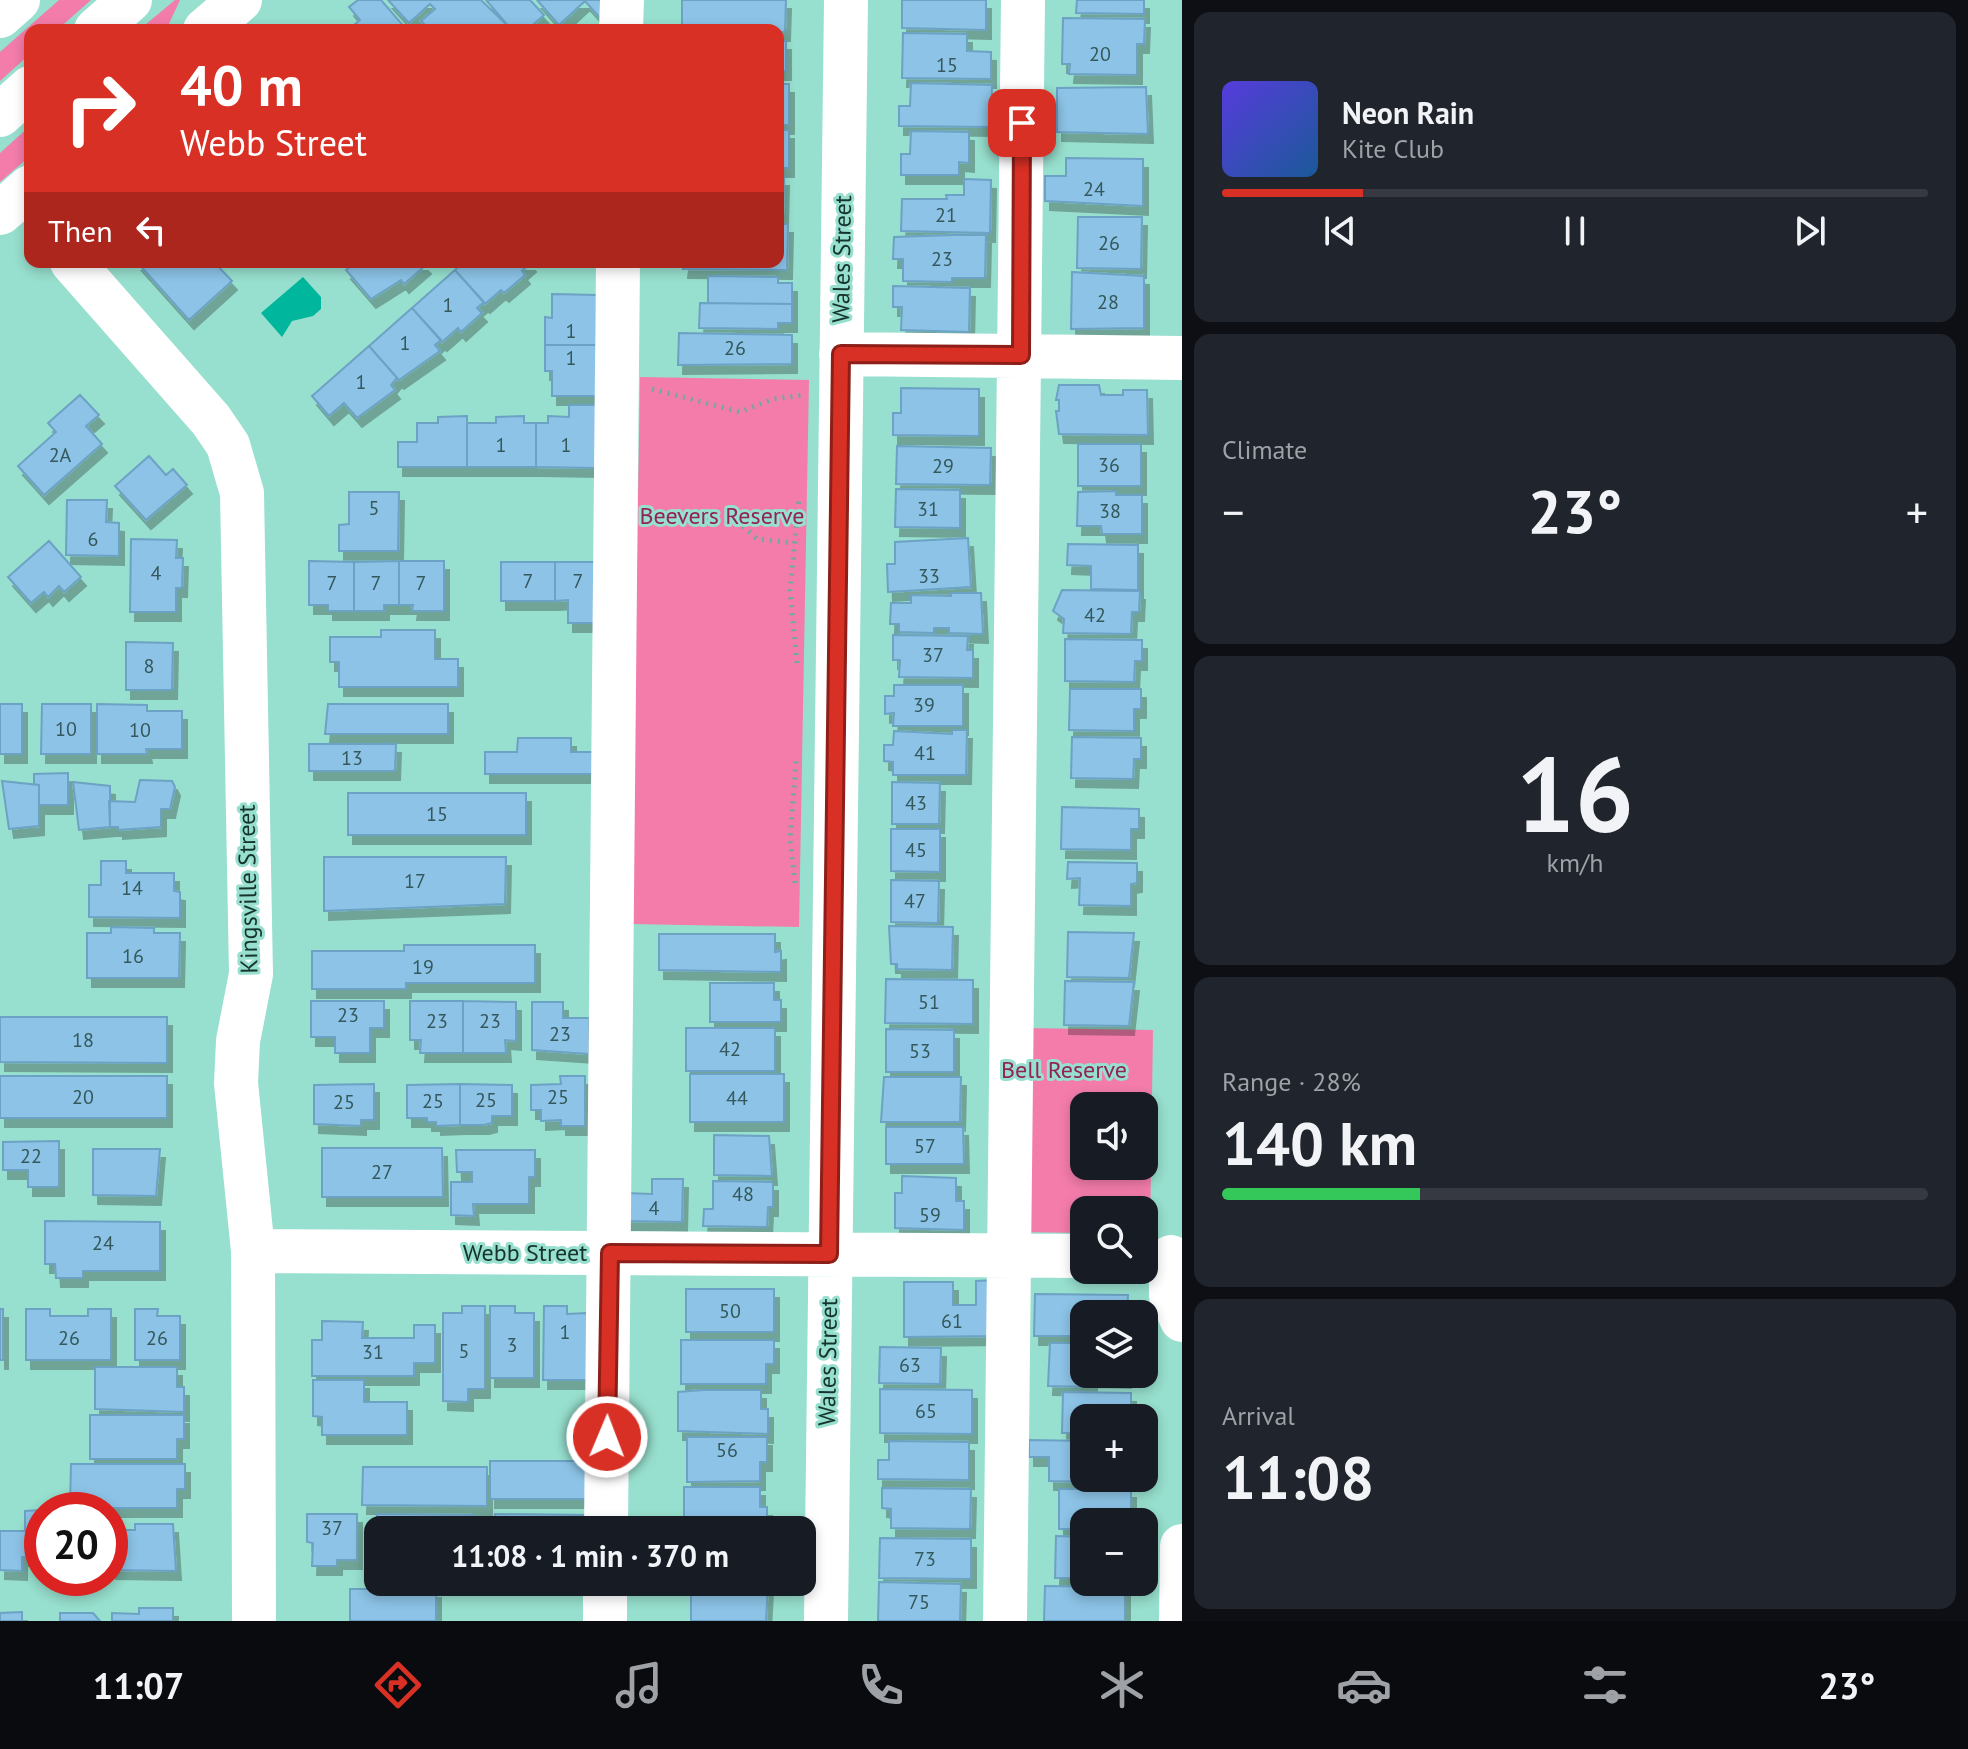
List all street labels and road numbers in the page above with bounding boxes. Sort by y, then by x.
street label: Wales Street [825,195,858,323]
street label: Kingsville Street [231,804,264,974]
street label: Webb Street [463,1237,587,1268]
street label: Wales Street [811,1298,844,1426]

